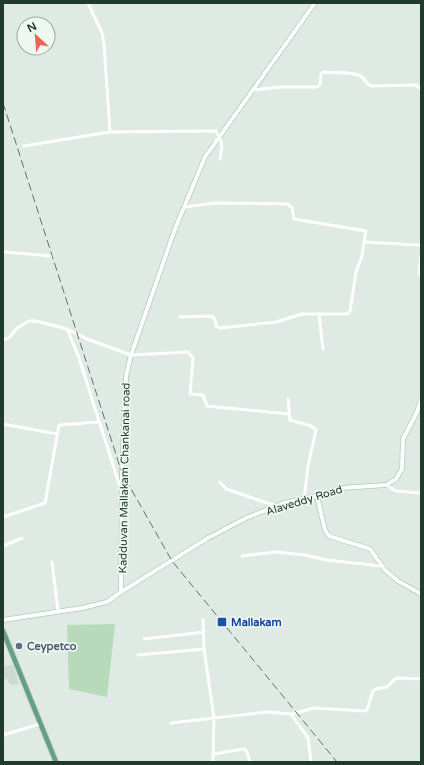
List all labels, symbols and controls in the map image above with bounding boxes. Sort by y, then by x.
north arrow [16,16,56,56]
text: N [25,20,39,35]
street label: Kadduvan Mallakam Chankanai road [116,382,133,573]
street label: Alaveddy Road [264,483,344,518]
marker: Mallakam [216,616,228,628]
place label: Mallakam [231,616,282,629]
place label: Ceypetco [27,640,77,654]
marker: Ceypetco [14,641,24,651]

